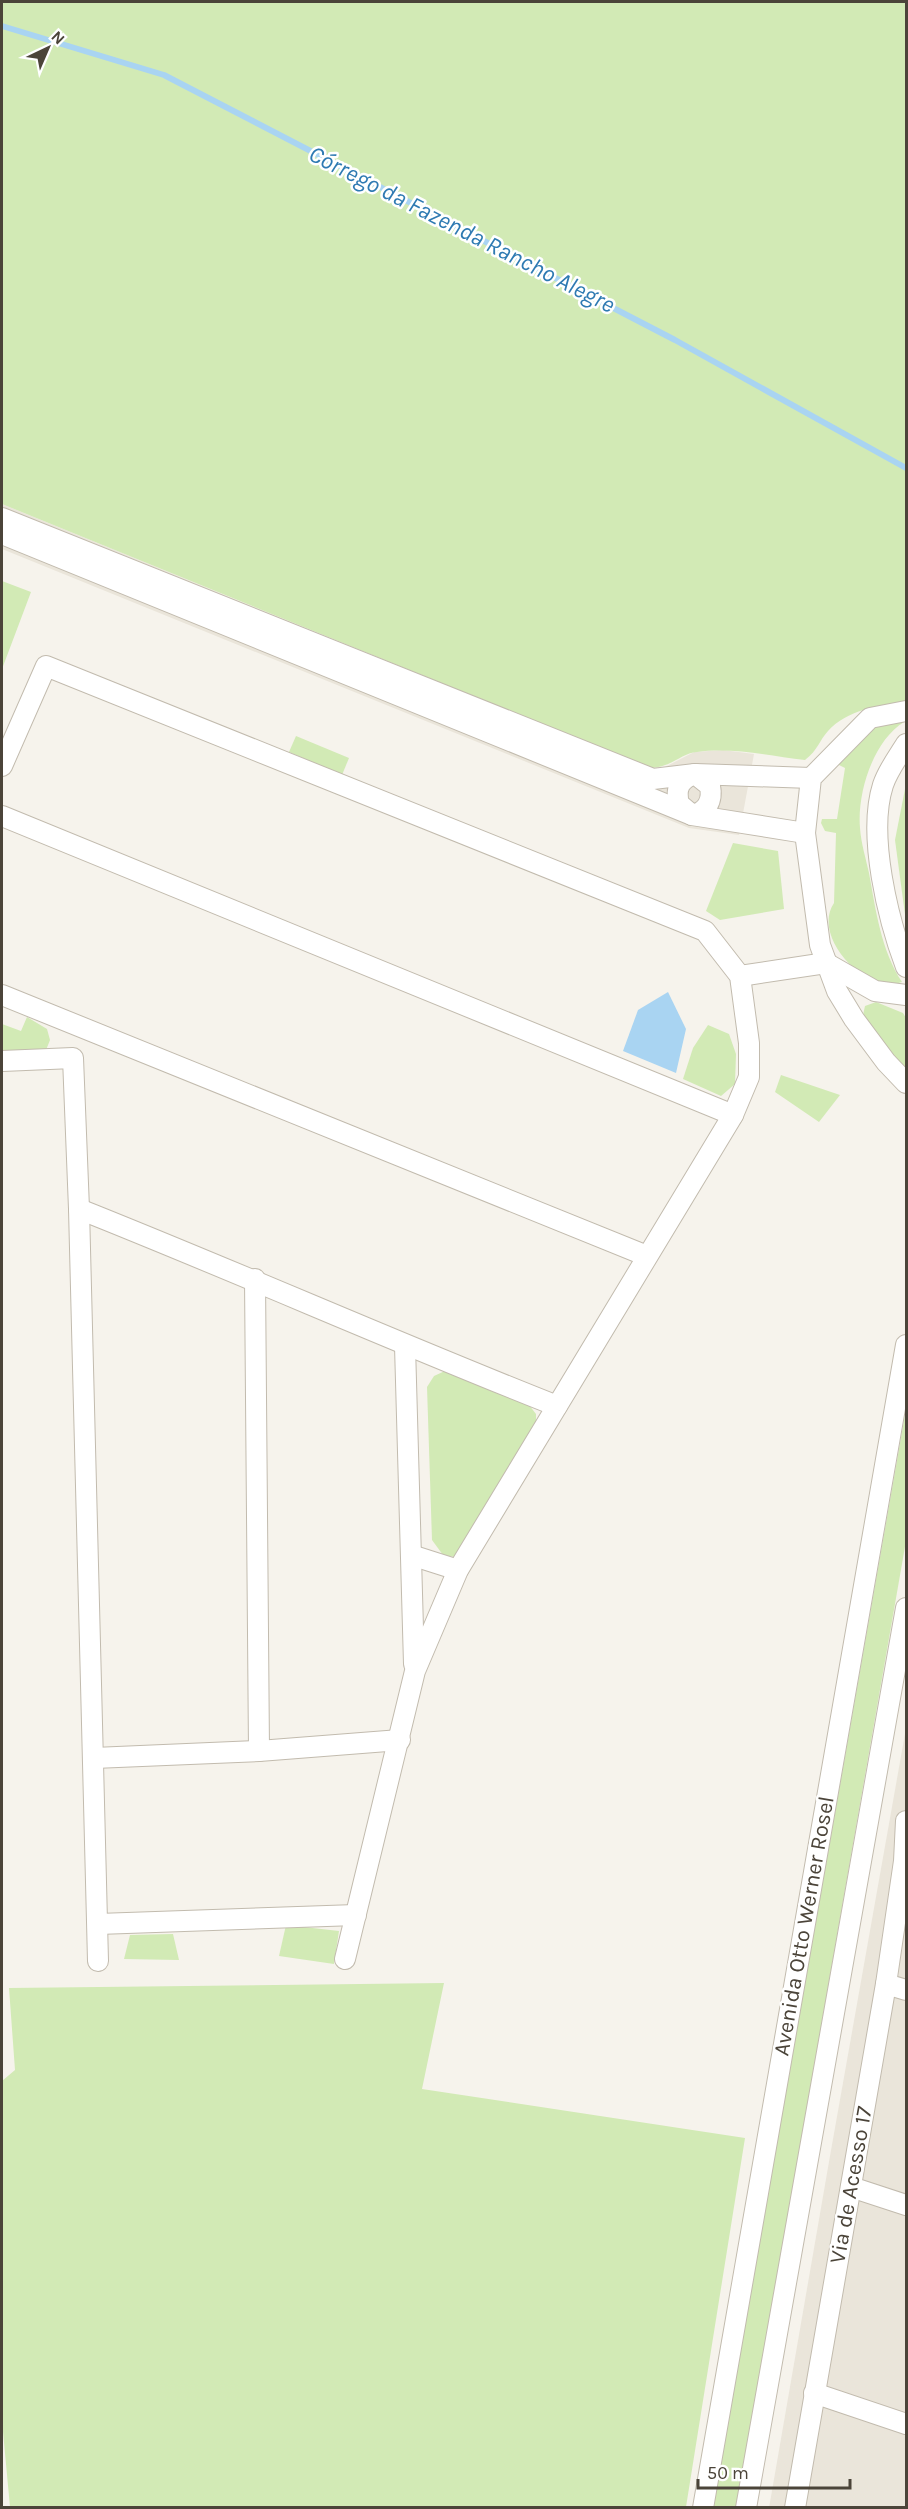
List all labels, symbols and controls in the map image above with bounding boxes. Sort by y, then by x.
north arrow [18,18,78,78]
text: N [47,27,69,48]
water label: Córrego da Fazenda Rancho Alegre [304,139,620,319]
street label: Avenida Otto Werner Rosel [768,1794,840,2058]
street label: Via de Acesso 17 [824,2104,878,2266]
scale bar [698,2452,850,2490]
text: 50 m [707,2462,749,2484]

